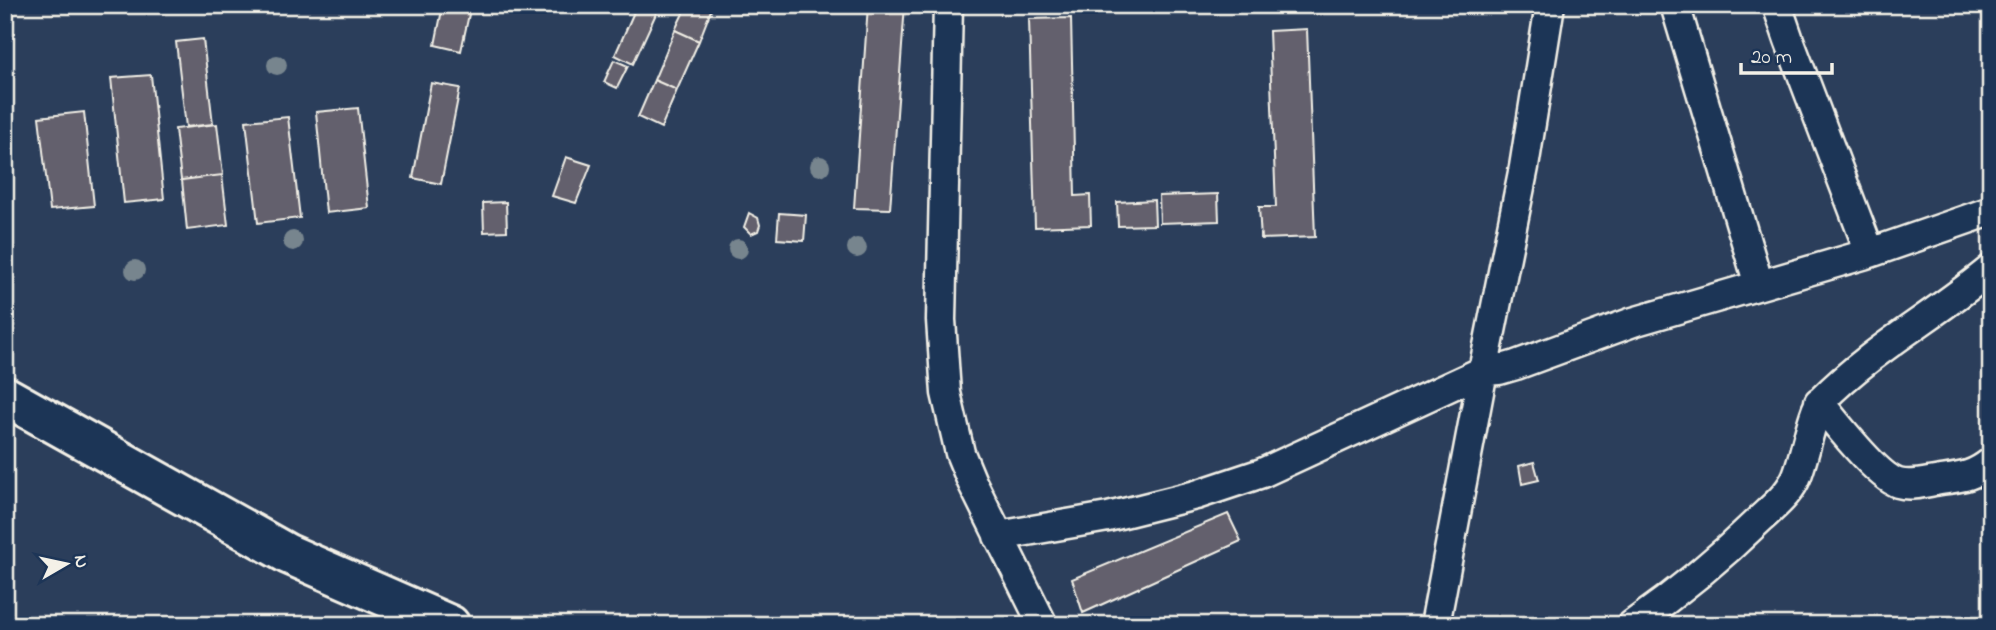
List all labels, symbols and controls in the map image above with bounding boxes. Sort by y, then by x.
scale bar [1741,32,1832,76]
text: 20 m [1751,43,1792,73]
north arrow [32,528,102,598]
text: N [66,553,95,570]

